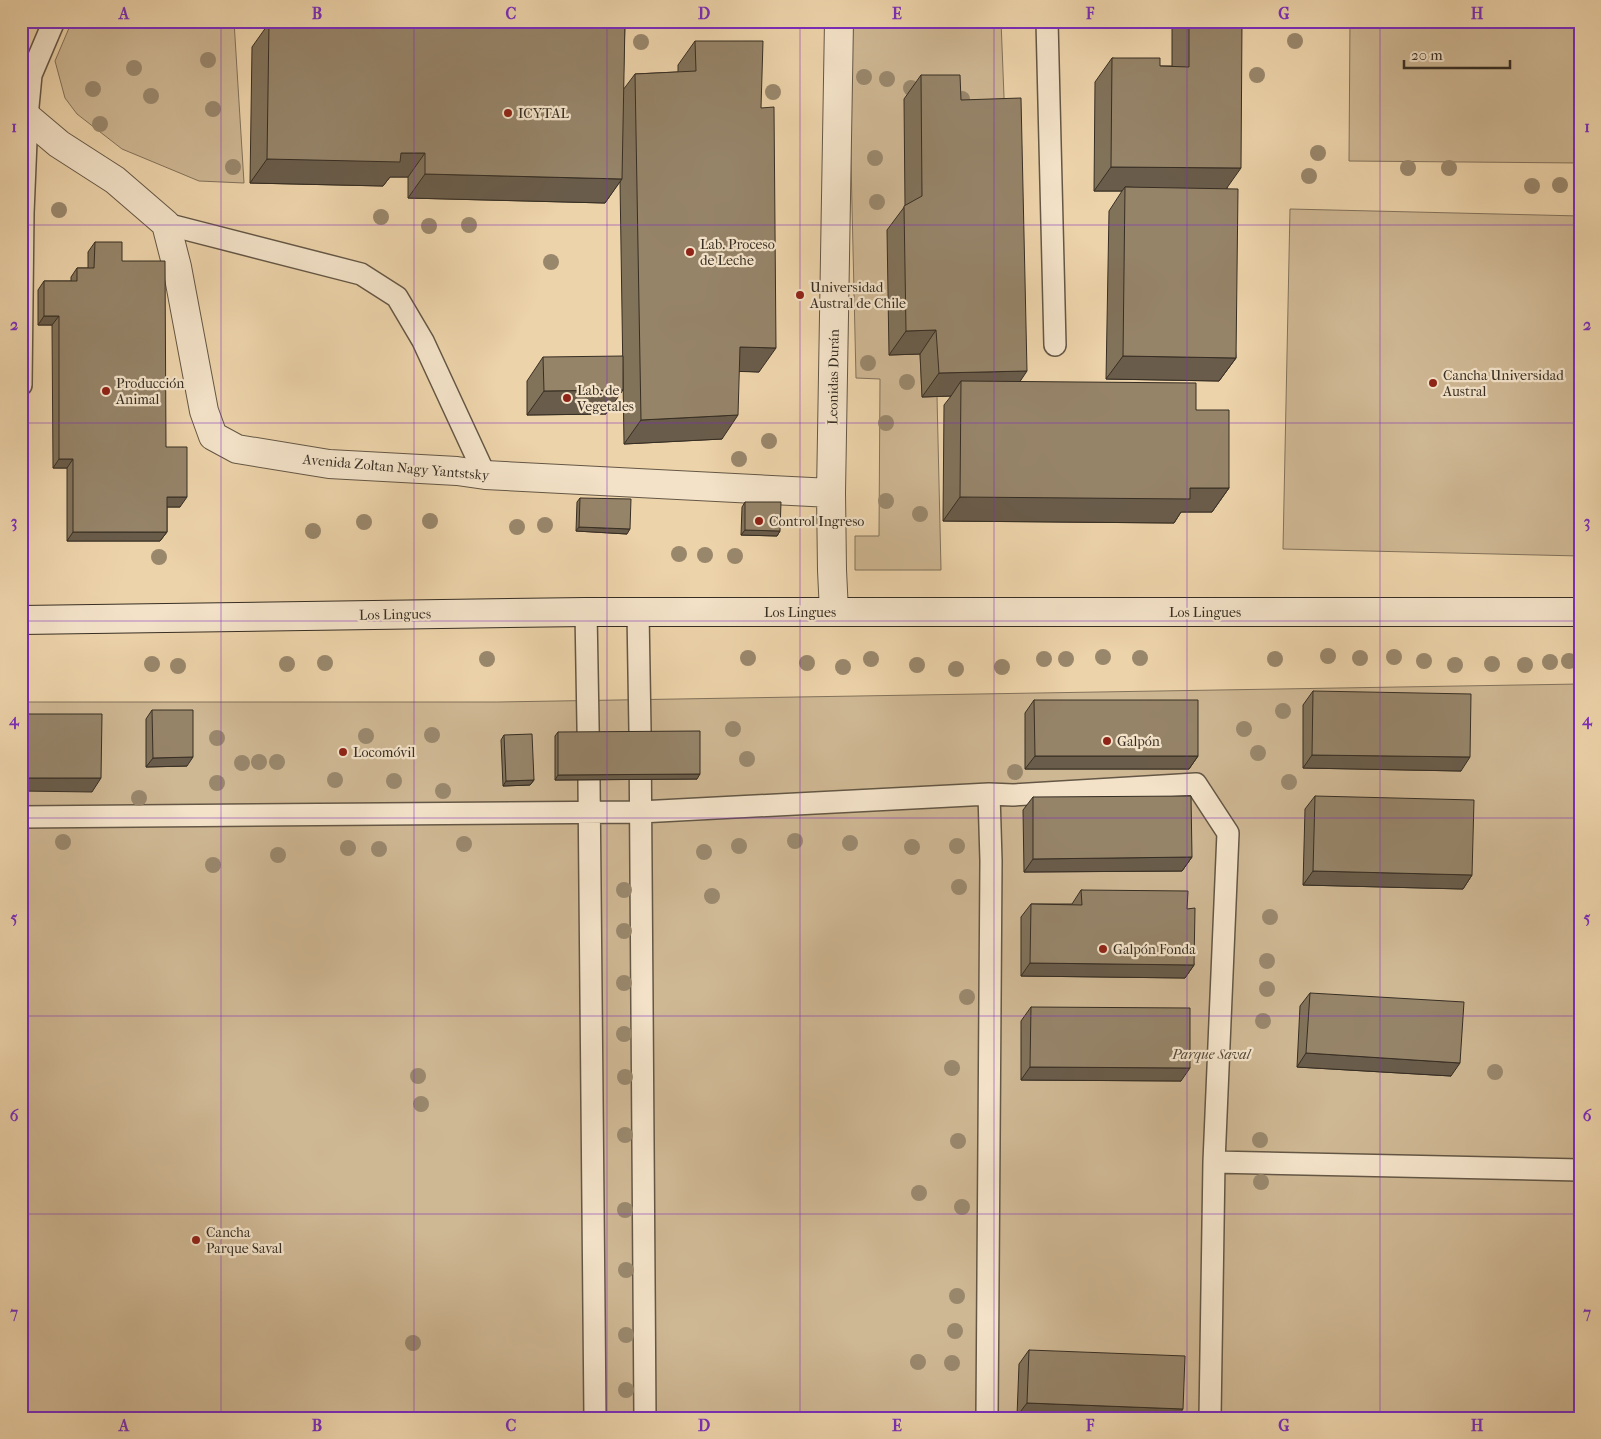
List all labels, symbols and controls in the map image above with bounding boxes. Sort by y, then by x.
text: A [118,4,130,23]
text: B [312,4,322,23]
text: C [506,4,517,23]
text: D [698,4,710,23]
text: E [892,4,902,23]
text: F [1085,4,1095,23]
text: G [1278,4,1290,23]
text: H [1471,4,1484,23]
scale bar [1404,38,1510,70]
text: 20 m [1411,46,1443,64]
place label: ICYTAL [518,105,570,122]
marker: ICYTAL [502,107,514,119]
text: 1 [11,117,17,136]
text: 1 [1584,117,1590,136]
place label: Lab. Proceso de Leche [700,236,775,269]
marker: Lab. Proceso de Leche [684,246,696,258]
place label: Universidad Austral de Chile [809,279,906,312]
marker: Universidad Austral de Chile [794,289,806,301]
text: 2 [10,315,18,334]
text: 2 [1583,315,1591,334]
street label: Leonidas Durán [824,329,843,425]
place label: Cancha Universidad Austral [1442,367,1564,400]
place label: Producción Animal [115,375,184,408]
marker: Cancha Universidad Austral [1427,377,1439,389]
place label: Lab. de Vegetales [576,382,634,415]
marker: Producción Animal [100,385,112,397]
marker: Lab. de Vegetales [561,392,573,404]
street label: Avenida Zoltan Nagy Yantstsky [301,451,491,484]
text: 3 [11,512,17,532]
text: 3 [1584,512,1590,532]
place label: Control Ingreso [769,513,864,530]
marker: Control Ingreso [753,515,765,527]
street label: Los Lingues [764,604,836,621]
street label: Los Lingues [1169,604,1241,621]
street label: Los Lingues [359,605,431,624]
text: 4 [8,710,20,730]
text: 4 [1581,710,1593,730]
place label: Galpón [1117,733,1160,750]
marker: Galpón [1101,735,1113,747]
place label: Locomóvil [353,744,415,761]
marker: Locomóvil [337,746,349,758]
text: 5 [11,908,18,927]
text: 5 [1584,908,1591,927]
place label: Galpón Fonda [1113,941,1196,958]
marker: Galpón Fonda [1097,943,1109,955]
park label: Parque Saval [1171,1046,1252,1063]
text: 6 [10,1106,19,1125]
text: 6 [1583,1106,1592,1125]
place label: Cancha Parque Saval [206,1224,283,1257]
marker: Cancha Parque Saval [190,1234,202,1246]
text: 7 [9,1303,18,1322]
text: 7 [1582,1303,1591,1322]
text: A [118,1416,130,1435]
text: B [312,1416,322,1435]
text: C [506,1416,517,1435]
text: D [698,1416,710,1435]
text: E [892,1416,902,1435]
text: F [1085,1416,1095,1435]
text: G [1278,1416,1290,1435]
text: H [1471,1416,1484,1435]

